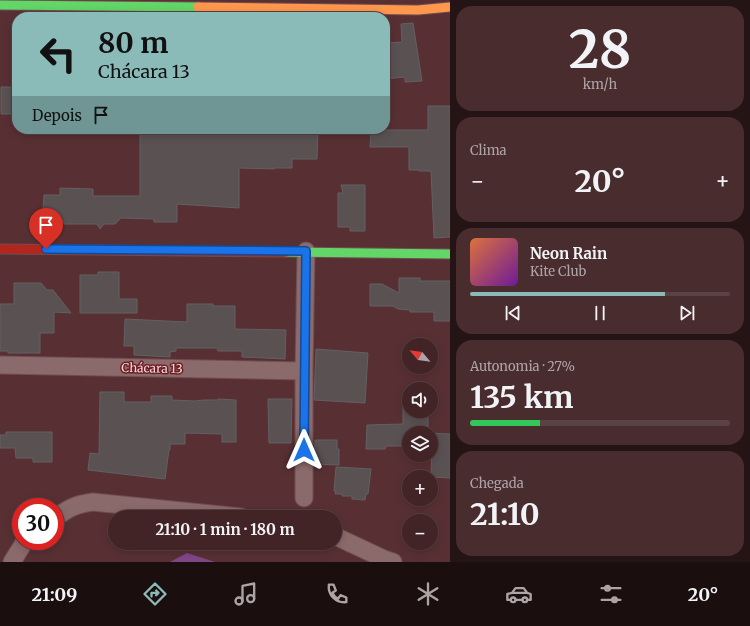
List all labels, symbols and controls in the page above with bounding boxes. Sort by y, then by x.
text: 28 [569,17,631,82]
text: 80 m [98,25,169,61]
icon: left [32,28,84,80]
text: Chácara 13 [98,60,190,83]
text: km/h [583,76,617,93]
icon: arrive [90,104,112,126]
text: Depois [32,106,82,125]
text: Clima [470,142,507,159]
text: 20° [575,162,625,200]
text: − [470,167,485,195]
text: + [715,167,730,195]
pin [29,208,63,249]
icon: arrive [35,214,57,236]
text: Neon Rain [530,244,607,263]
text: Kite Club [530,263,586,280]
icon: previous [502,302,524,324]
icon: pause [589,302,611,324]
icon: next [676,302,698,324]
north arrow [402,338,438,374]
map controls [402,338,438,550]
text: Autonomia · 27% [470,358,575,375]
street label: Chácara 13 [121,360,183,376]
text: 135 km [470,378,573,416]
button: sound [402,382,438,418]
button: layers [402,426,438,462]
position arrow [283,429,325,471]
button: + [402,470,438,506]
text: Chegada [470,475,524,492]
text: 21:10 [470,495,540,533]
speed limit sign: 30 [12,498,64,550]
button: − [402,514,438,550]
text: 21:10 · 1 min · 180 m [155,520,295,539]
icon: directions [141,580,169,608]
icon: music [232,580,260,608]
icon: phone [323,580,351,608]
icon: climate [414,580,442,608]
icon: car [505,580,533,608]
icon: filters [597,580,625,608]
text: 21:09 [32,583,77,606]
text: 20° [688,583,718,606]

